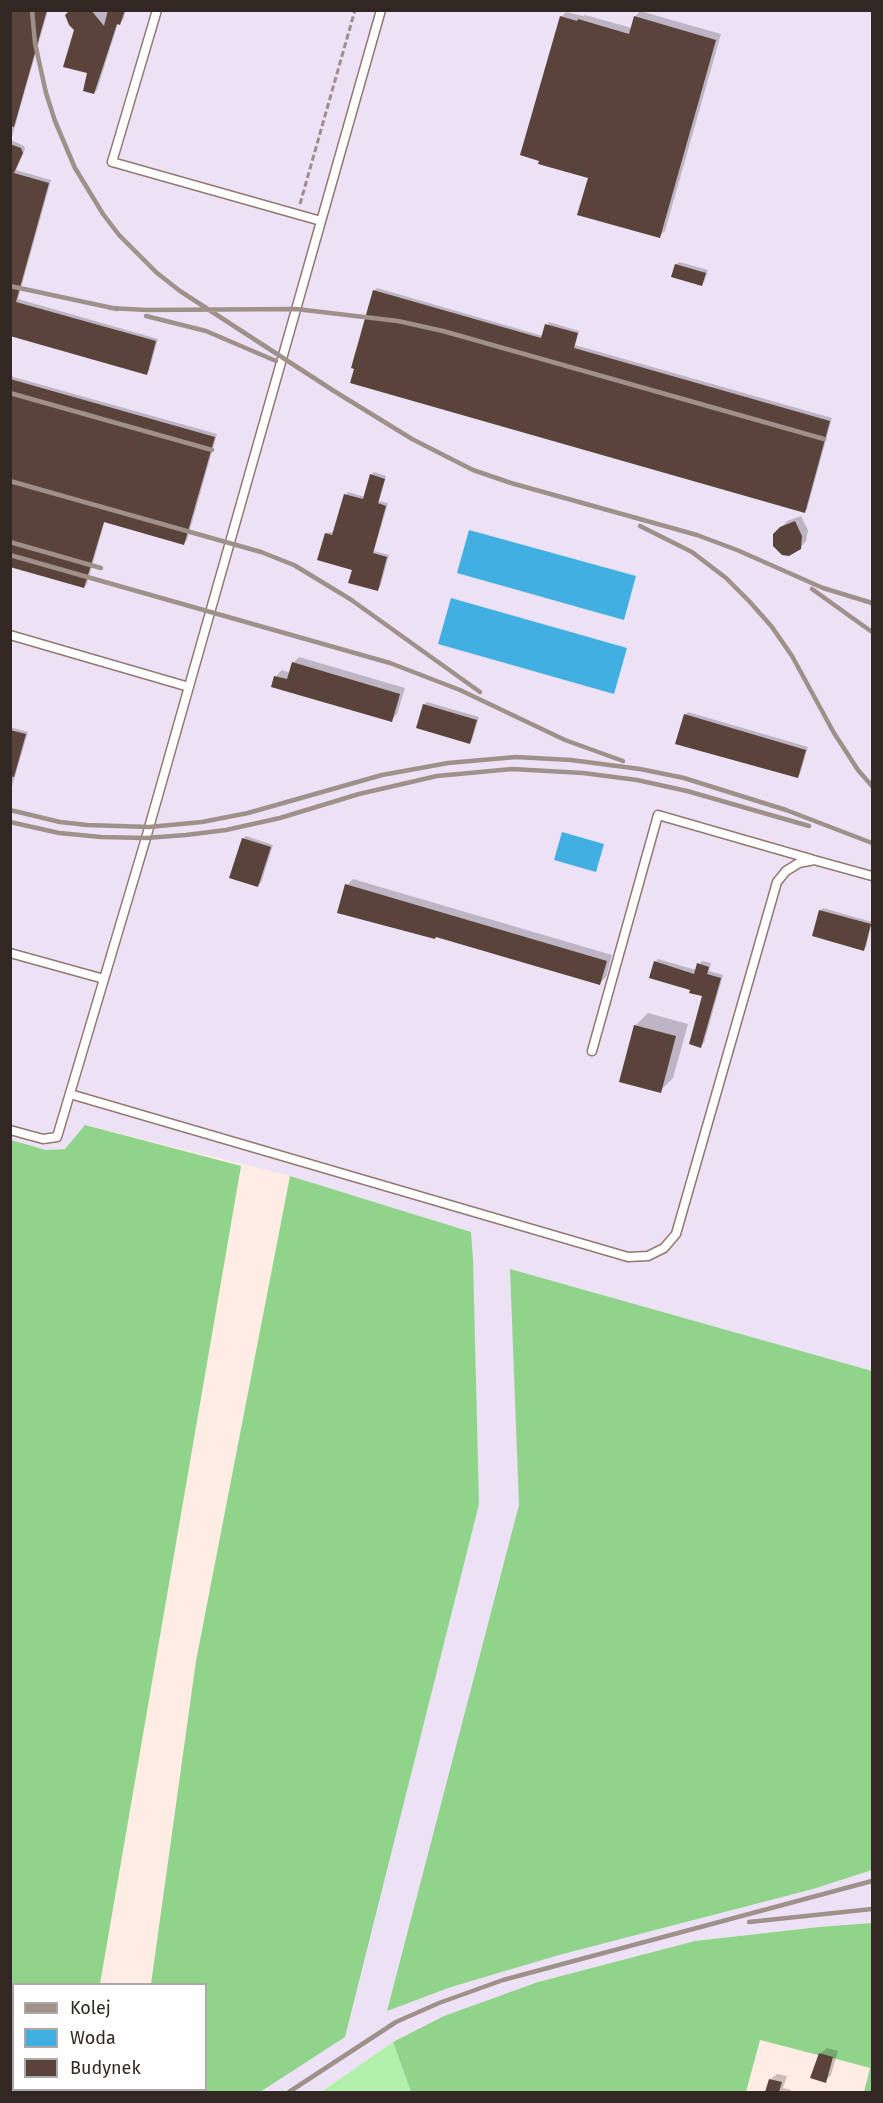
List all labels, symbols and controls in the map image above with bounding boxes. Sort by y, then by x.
legend [12,1983,207,2091]
text: Kolej [70,1997,111,2019]
text: Woda [70,2027,116,2049]
text: Budynek [70,2057,141,2079]

